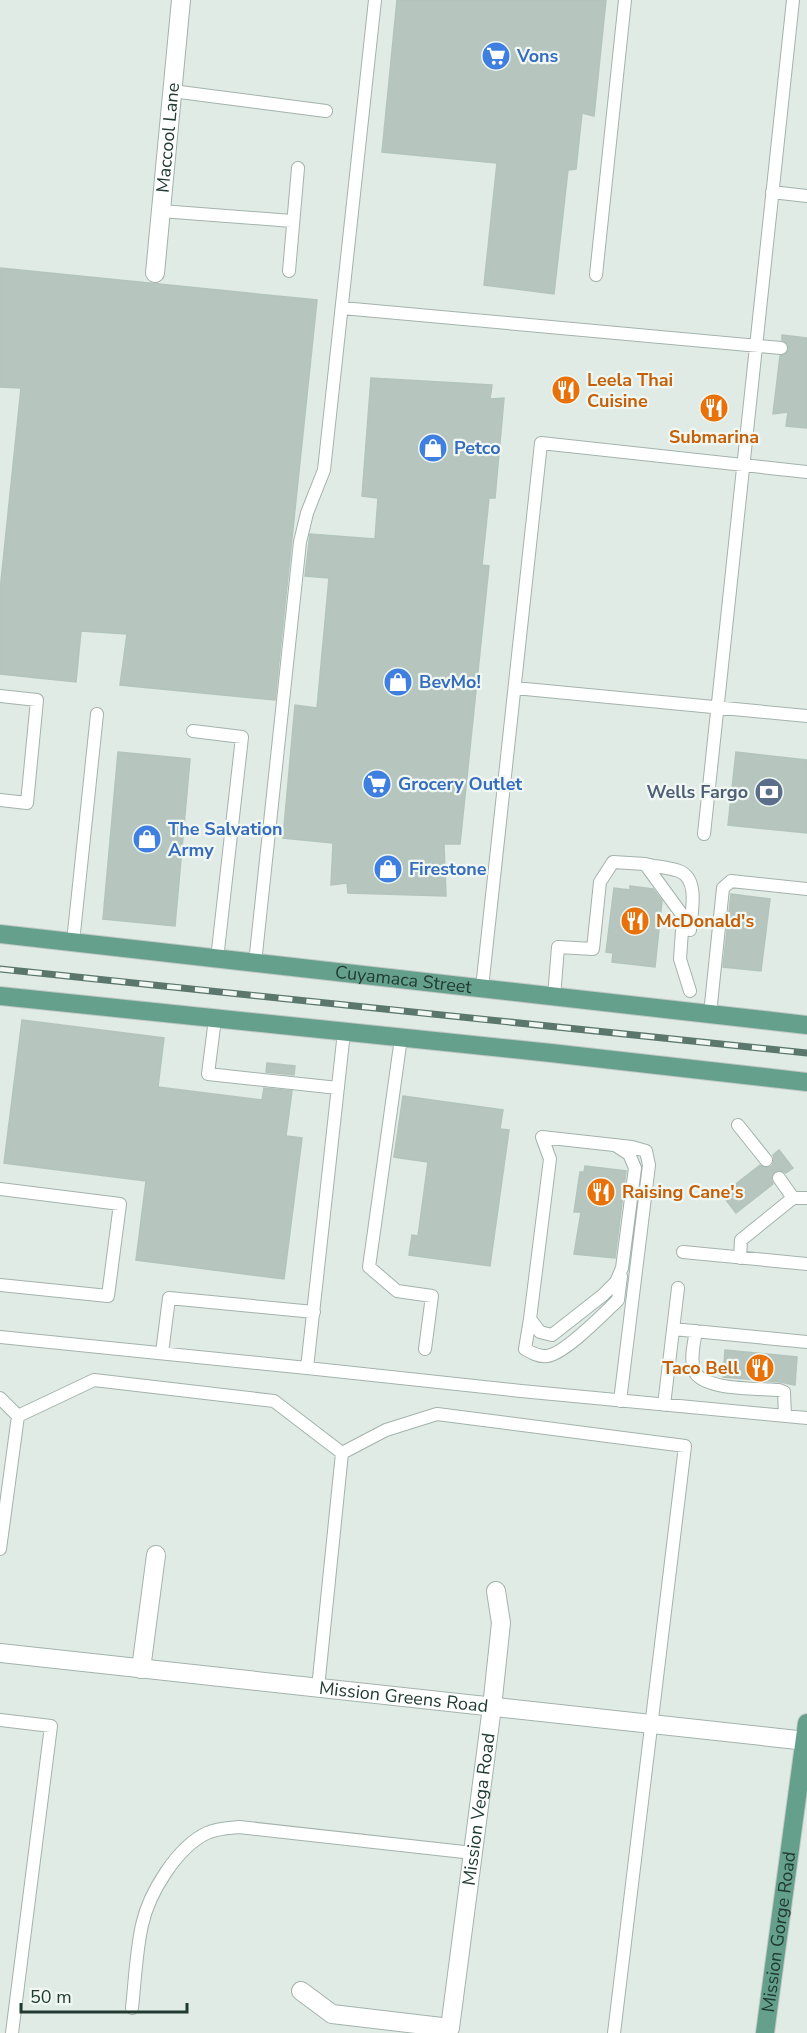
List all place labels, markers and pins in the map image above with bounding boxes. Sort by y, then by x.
supermarket icon: Vons [480,40,512,72]
place label: Vons [516,44,559,68]
place label: Leela Thai Cuisine [587,368,673,413]
restaurant icon: Leela Thai Cuisine [550,374,582,406]
restaurant icon: Submarina [698,392,730,424]
place label: Submarina [669,425,759,449]
shop icon: Petco [417,432,449,464]
place label: Petco [454,436,501,460]
shop icon: BevMo! [382,666,414,698]
place label: BevMo! [419,670,481,694]
supermarket icon: Grocery Outlet [361,768,393,800]
place label: Grocery Outlet [398,772,522,796]
bank icon: Wells Fargo [753,776,785,808]
place label: Wells Fargo [647,780,748,804]
place label: The Salvation Army [168,817,283,862]
shop icon: The Salvation Army [131,823,163,855]
shop icon: Firestone [372,853,404,885]
place label: Firestone [409,857,487,881]
restaurant icon: McDonald's [619,905,651,937]
place label: McDonald's [656,909,754,933]
restaurant icon: Raising Cane's [585,1176,617,1208]
place label: Raising Cane's [622,1180,744,1204]
restaurant icon: Taco Bell [744,1352,776,1384]
place label: Taco Bell [662,1356,739,1380]

